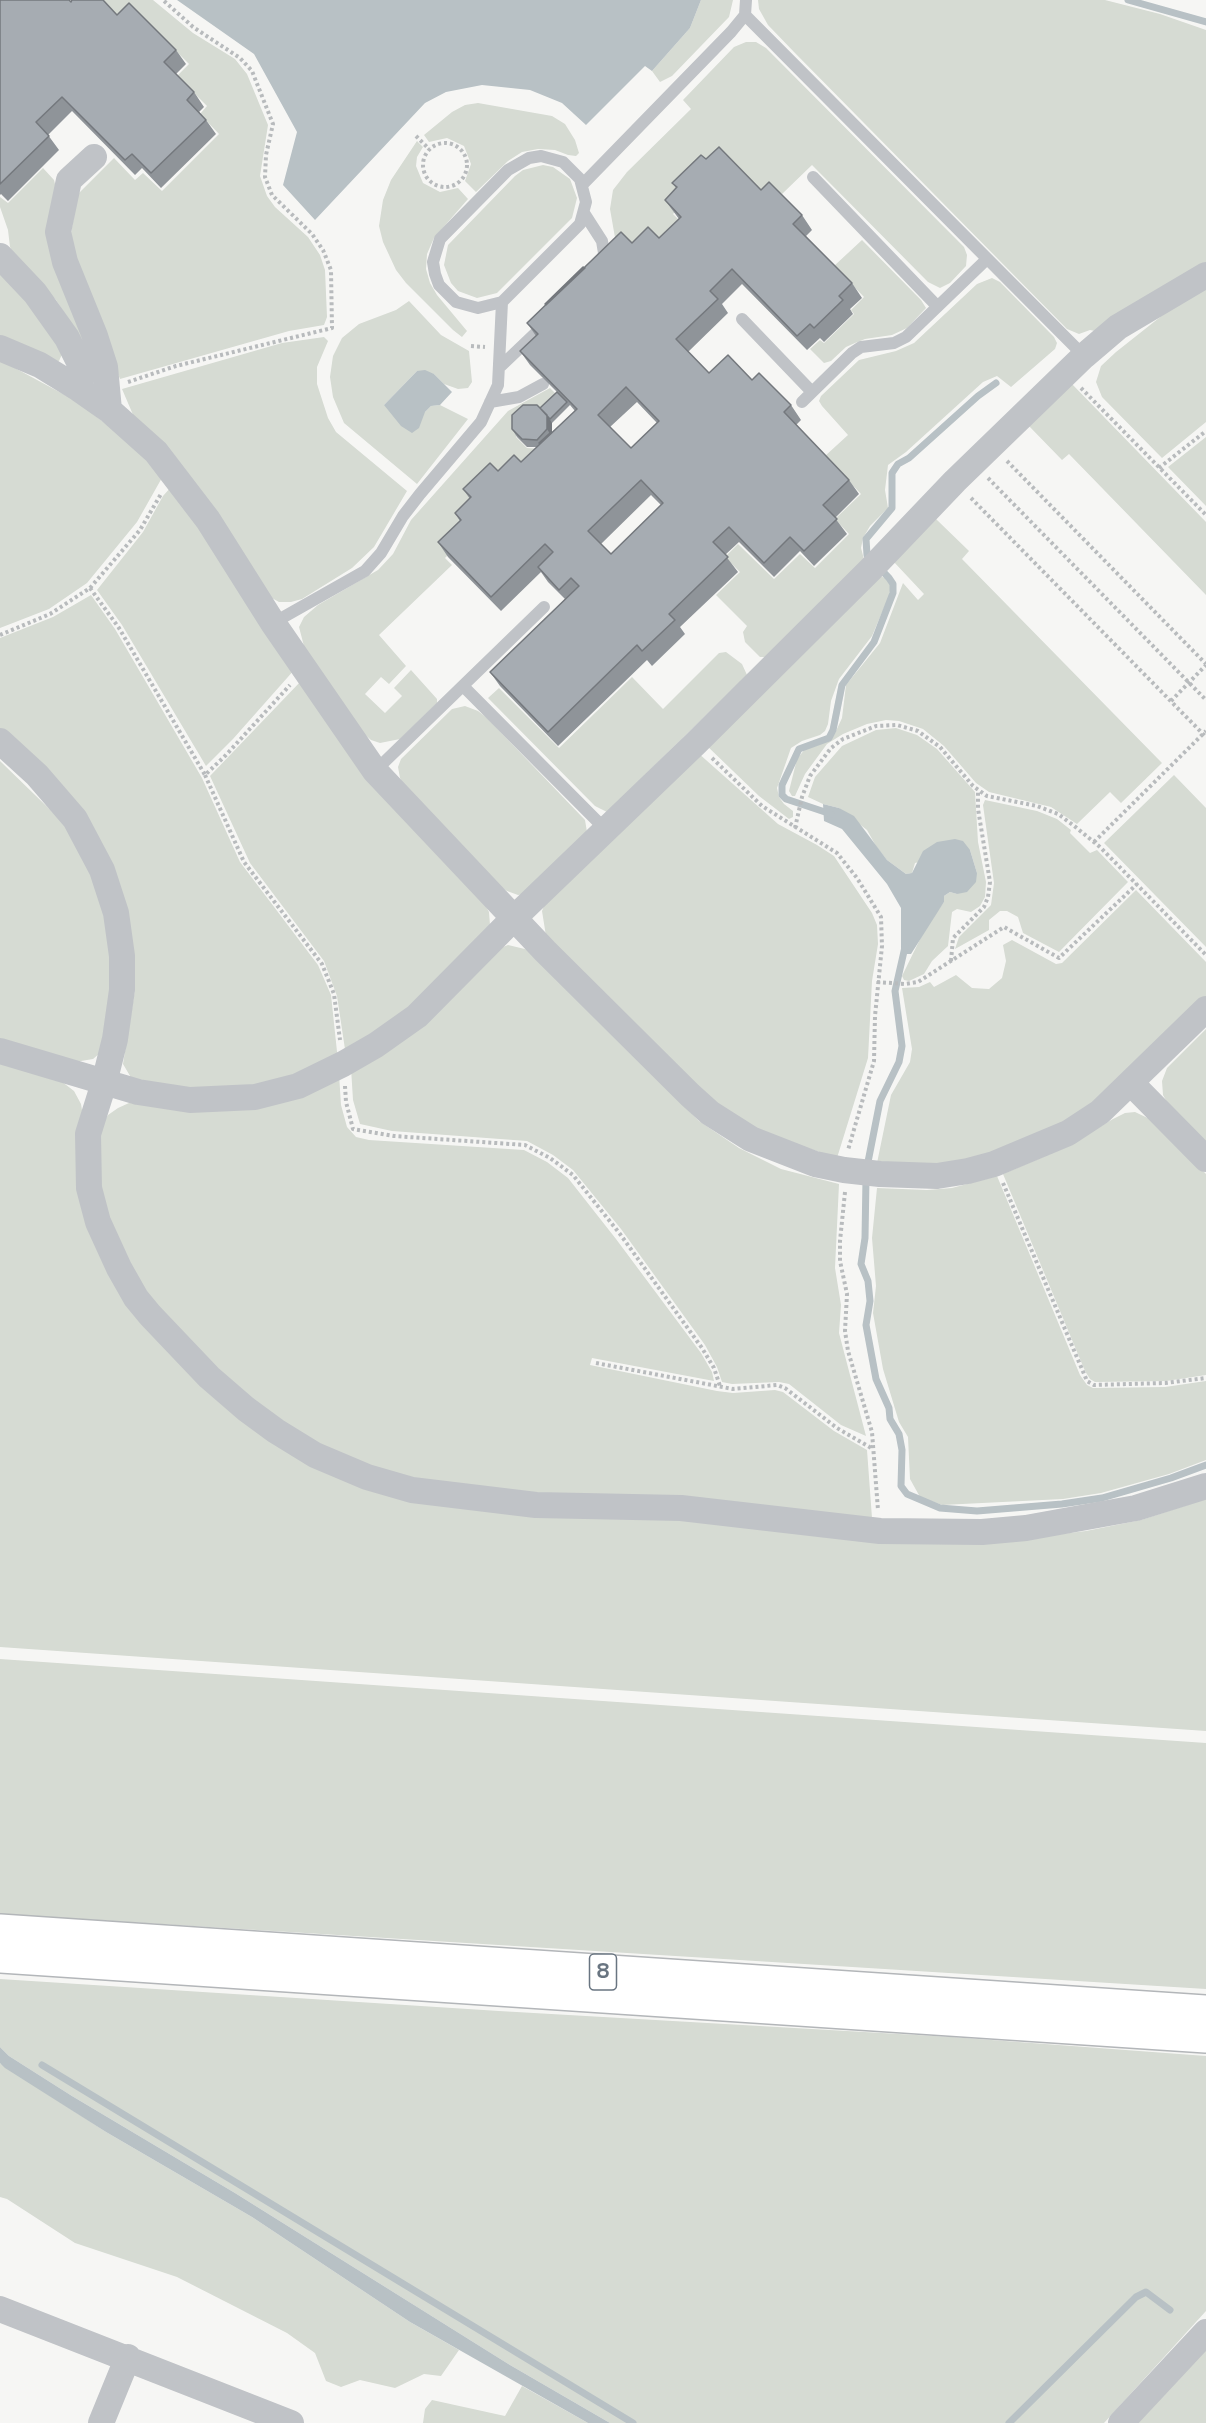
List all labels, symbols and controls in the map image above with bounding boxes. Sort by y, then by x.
road number: 8 [590,1954,616,1990]

